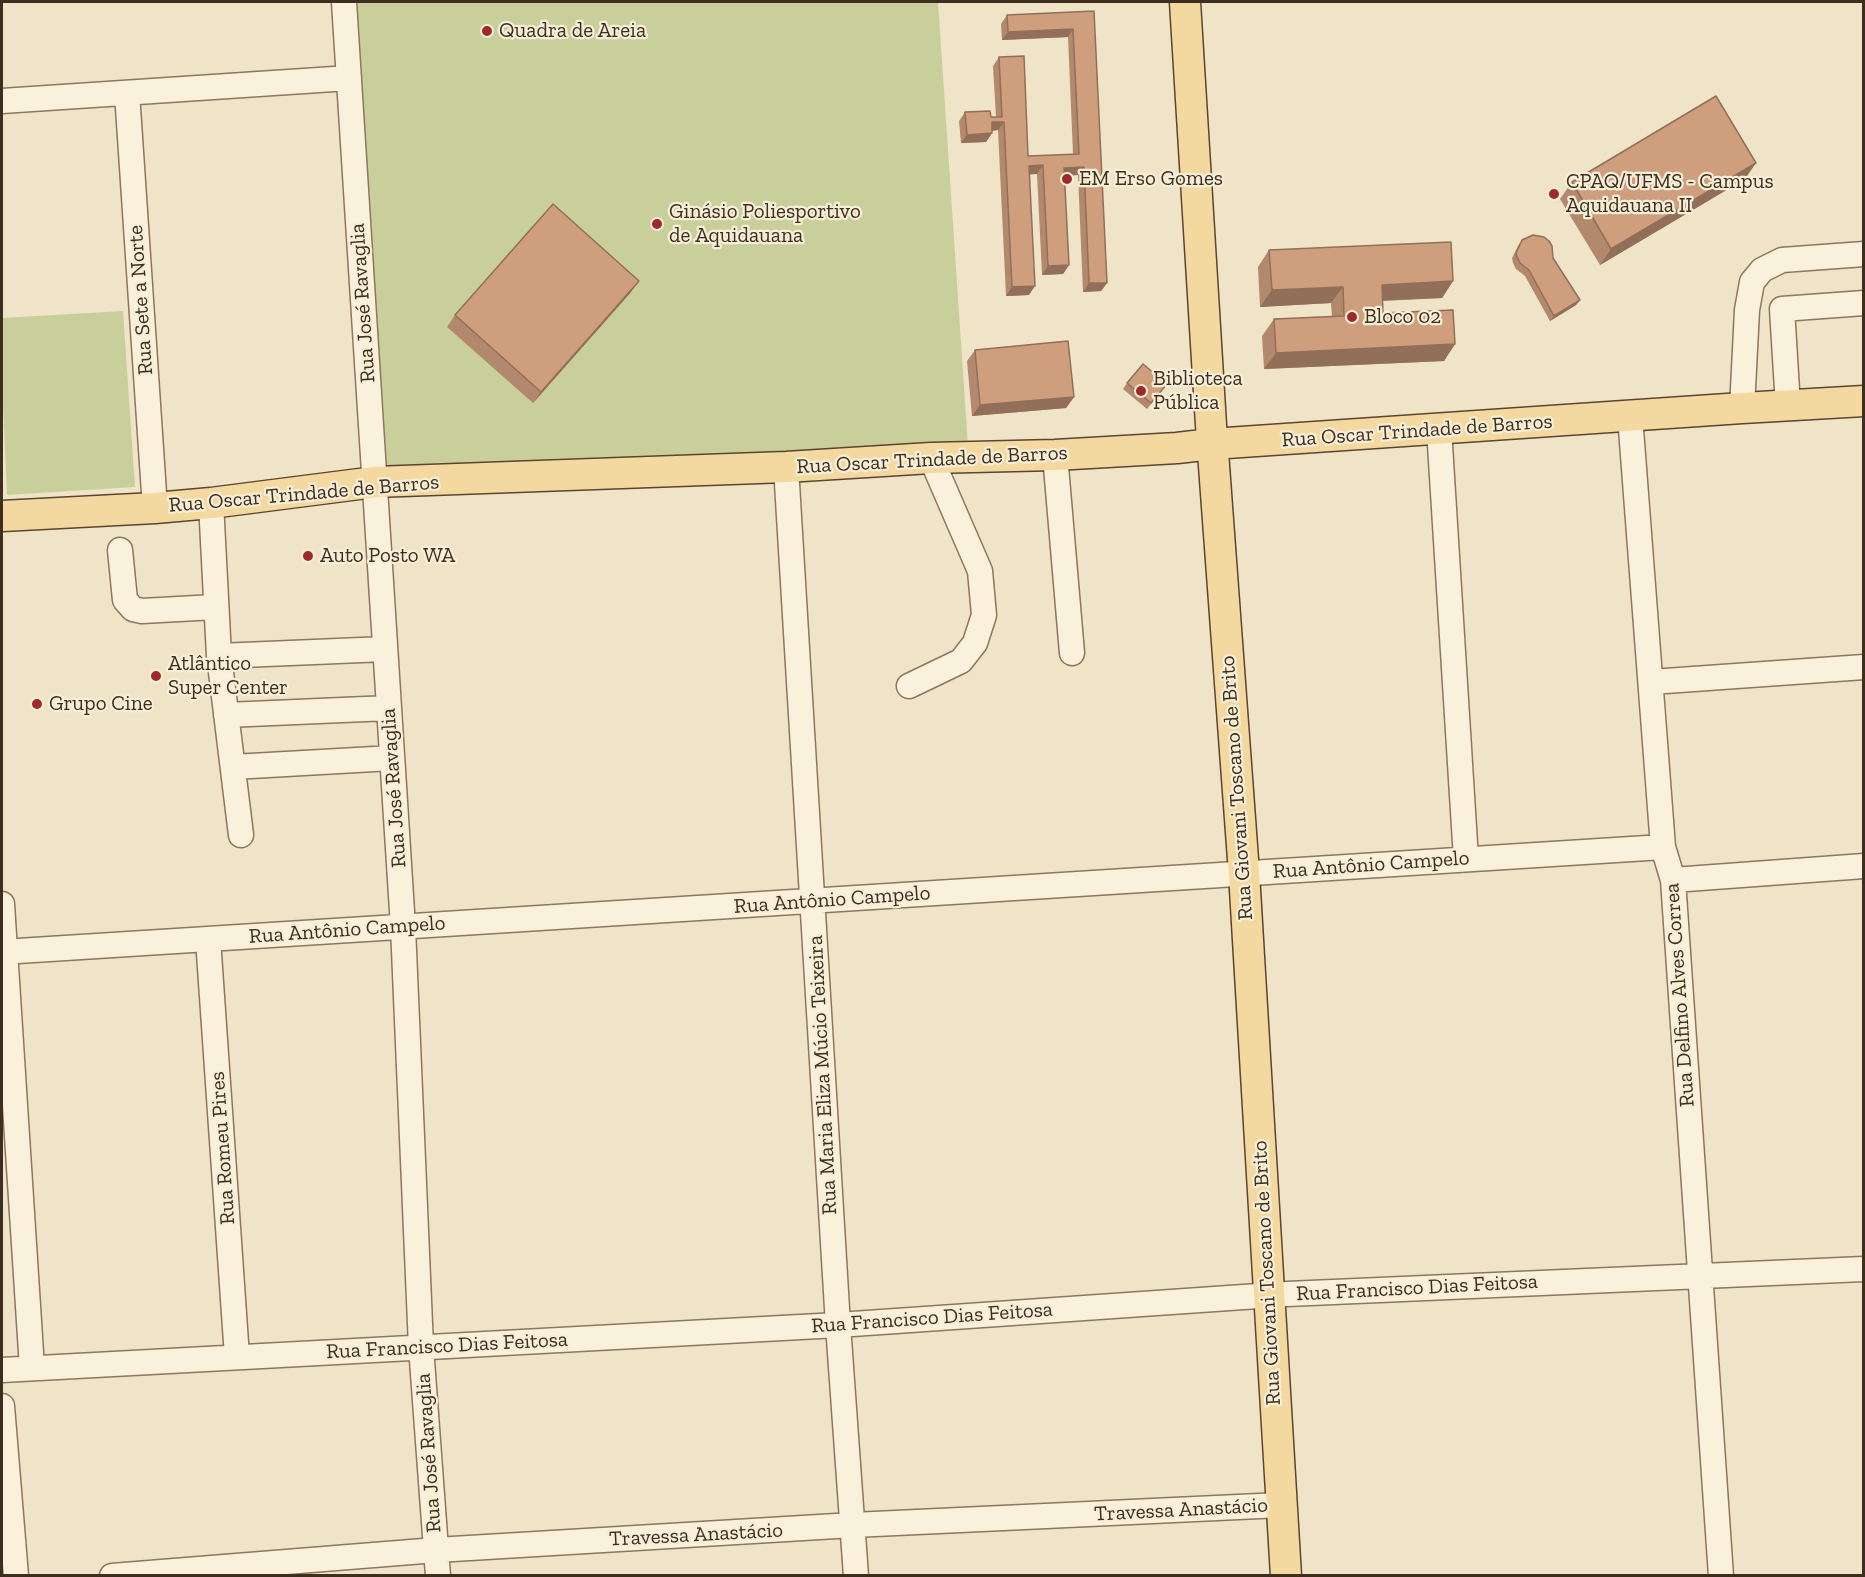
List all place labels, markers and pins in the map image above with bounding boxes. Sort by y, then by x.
place label: Quadra de Areia [499,18,646,44]
marker: Quadra de Areia [480,24,494,38]
place label: EM Erso Gomes [1079,166,1223,192]
place label: CPAQ/UFMS - Campus Aquidauana II [1566,169,1774,219]
marker: EM Erso Gomes [1060,172,1074,186]
marker: CPAQ/UFMS - Campus Aquidauana II [1547,187,1561,201]
place label: Ginásio Poliesportivo de Aquidauana [669,199,861,249]
marker: Ginásio Poliesportivo de Aquidauana [650,217,664,231]
place label: Bloco 02 [1364,304,1441,330]
marker: Bloco 02 [1345,310,1359,324]
place label: Biblioteca Pública [1153,366,1243,416]
marker: Biblioteca Pública [1134,384,1148,398]
place label: Auto Posto WA [320,543,455,569]
marker: Auto Posto WA [301,549,315,563]
place label: Atlântico Super Center [168,651,288,701]
marker: Atlântico Super Center [149,669,163,683]
place label: Grupo Cine [49,691,153,717]
marker: Grupo Cine [30,697,44,711]

